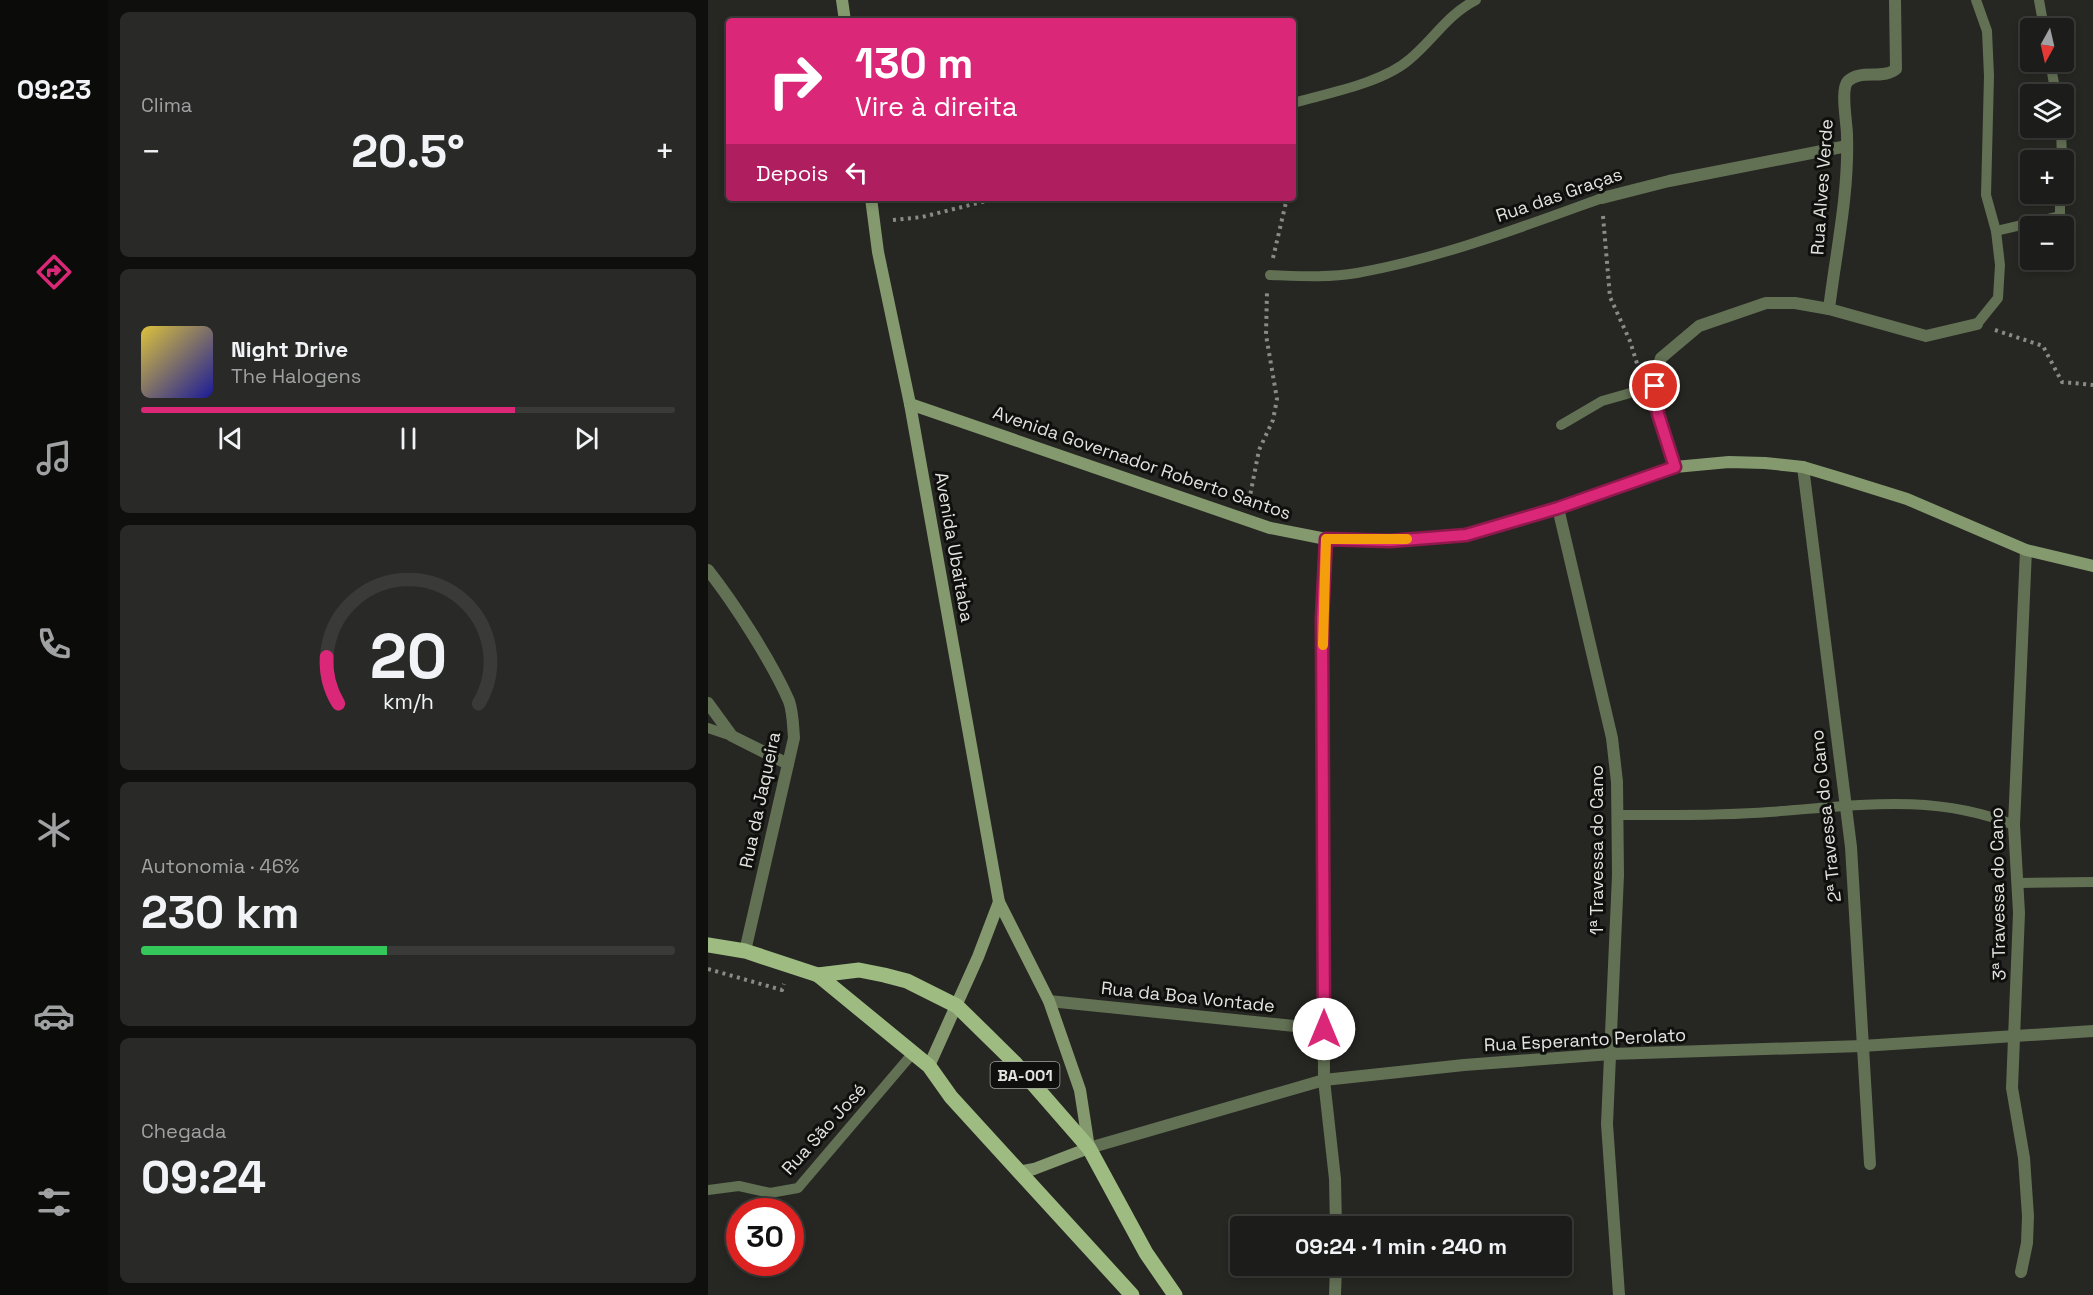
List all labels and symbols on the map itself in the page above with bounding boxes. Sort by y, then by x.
north arrow [2020,18,2074,72]
street label: Rua Alves Verde [1805,118,1838,256]
street label: Rua das Graças [1493,162,1625,227]
pin [1629,360,1680,411]
street label: Avenida Governador Roberto Santos [990,401,1294,524]
street label: Avenida Ubaitaba [930,470,979,624]
street label: 2ª Travessa do Cano [1805,729,1846,903]
street label: Rua da Jaqueira [734,730,785,870]
street label: 1ª Travessa do Cano [1585,765,1608,935]
street label: 3ª Travessa do Cano [1984,807,2011,981]
street label: Rua da Boa Vontade [1100,976,1276,1017]
position arrow [1292,997,1356,1061]
street label: Rua Esperanto Perolato [1483,1023,1687,1056]
road number: BA-001 [990,1062,1060,1088]
street label: Rua São José [776,1078,871,1179]
speed limit sign: 30 [726,1198,804,1276]

